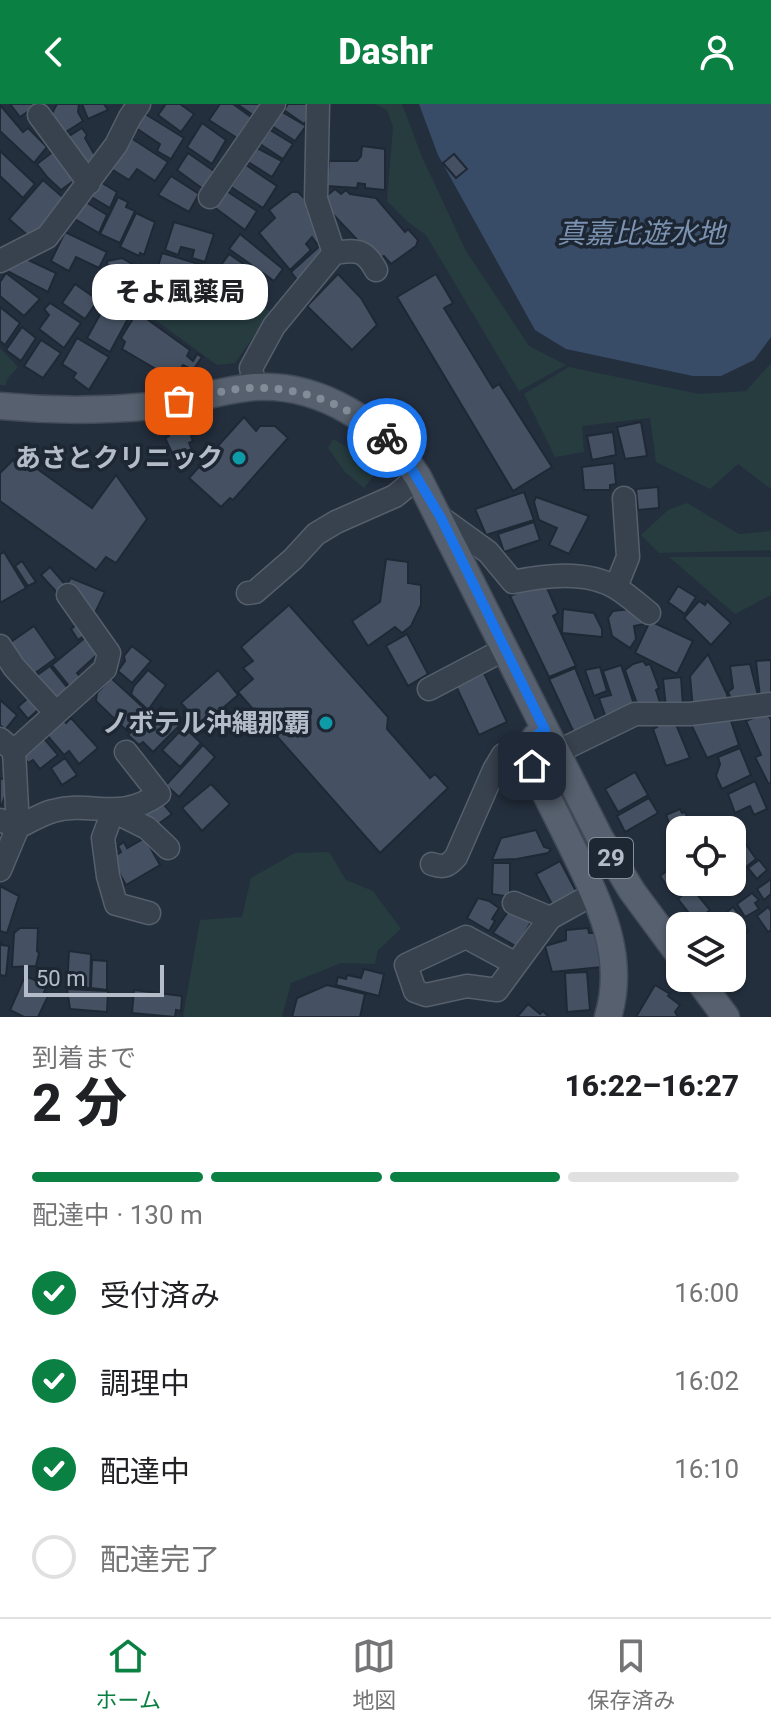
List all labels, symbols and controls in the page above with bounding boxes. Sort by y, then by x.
icon: back [32,30,76,74]
icon: person [695,30,739,74]
text: Dashr [338,31,433,73]
water label: 真嘉比遊水地 [557,217,728,250]
callout: そよ風薬局 [91,265,267,321]
text: そよ風薬局 [115,277,245,307]
pin [145,367,213,435]
icon: bag [157,379,201,423]
courier [347,398,427,478]
icon: bike [365,416,409,460]
place label: あさとクリニック [15,443,223,473]
marker: あさとクリニック [230,449,248,467]
place label: ノボテル沖縄那覇 [102,708,310,738]
marker: ノボテル沖縄那覇 [317,714,335,732]
pin [498,732,566,800]
icon: home [510,744,554,788]
map controls [666,816,746,992]
button: locate [666,816,746,896]
road number: 29 [589,838,633,878]
button: layers [666,912,746,992]
scale bar [24,961,164,997]
text: 50 m [36,966,85,991]
text: 到着まで [32,1043,136,1073]
text: 16:22–16:27 [564,1068,739,1103]
text: 2 分 [32,1073,127,1134]
text: 配達中 · 130 m [32,1200,203,1230]
icon: check [32,1271,76,1315]
text: 受付済み [100,1278,220,1313]
text: 16:00 [674,1278,739,1308]
icon: check [32,1359,76,1403]
text: 調理中 [100,1366,190,1401]
text: 16:02 [674,1366,739,1396]
icon: check [32,1447,76,1491]
text: 配達中 [100,1454,190,1489]
text: 16:10 [674,1454,739,1484]
text: 配達完了 [100,1542,220,1577]
tab: ホーム [96,1634,161,1714]
tab: 地図 [352,1634,396,1714]
tab: 保存済み [587,1634,675,1714]

